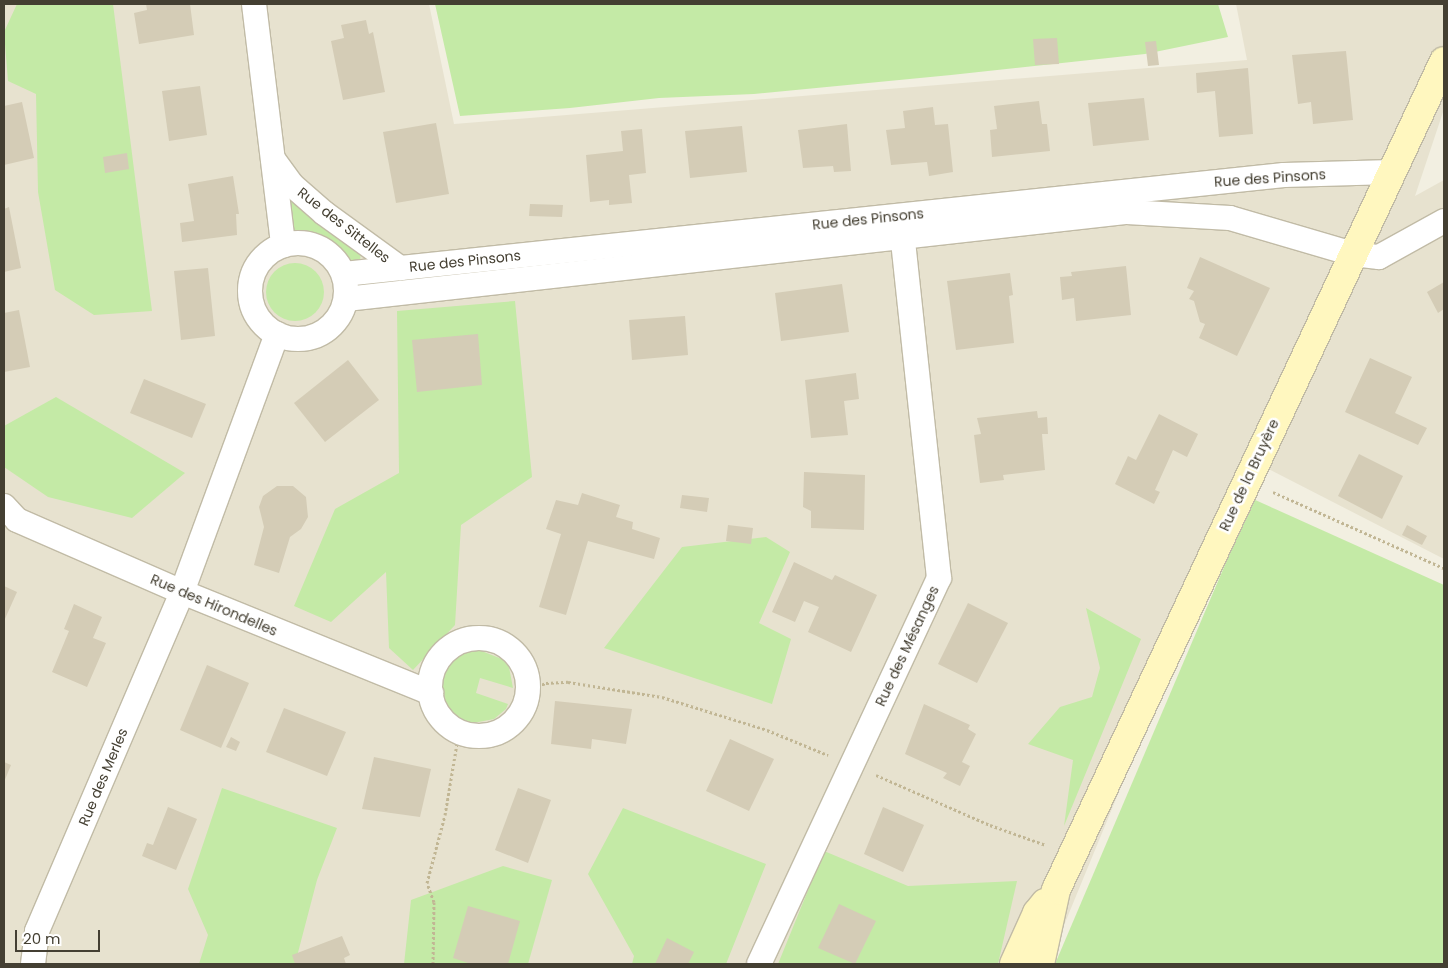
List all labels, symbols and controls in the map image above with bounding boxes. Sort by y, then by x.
street label: Rue des Pinsons [1213,166,1327,190]
street label: Rue des Sittelles [295,184,393,266]
street label: Rue des Pinsons [811,205,925,233]
street label: Rue des Pinsons [408,247,522,275]
street label: Rue de la Bruyère [1216,416,1282,534]
street label: Rue des Hirondelles [148,571,280,639]
street label: Rue des Mésanges [872,583,942,709]
street label: Rue des Merles [75,726,131,828]
scale bar [18,920,102,952]
text: 20 m [23,928,61,949]

